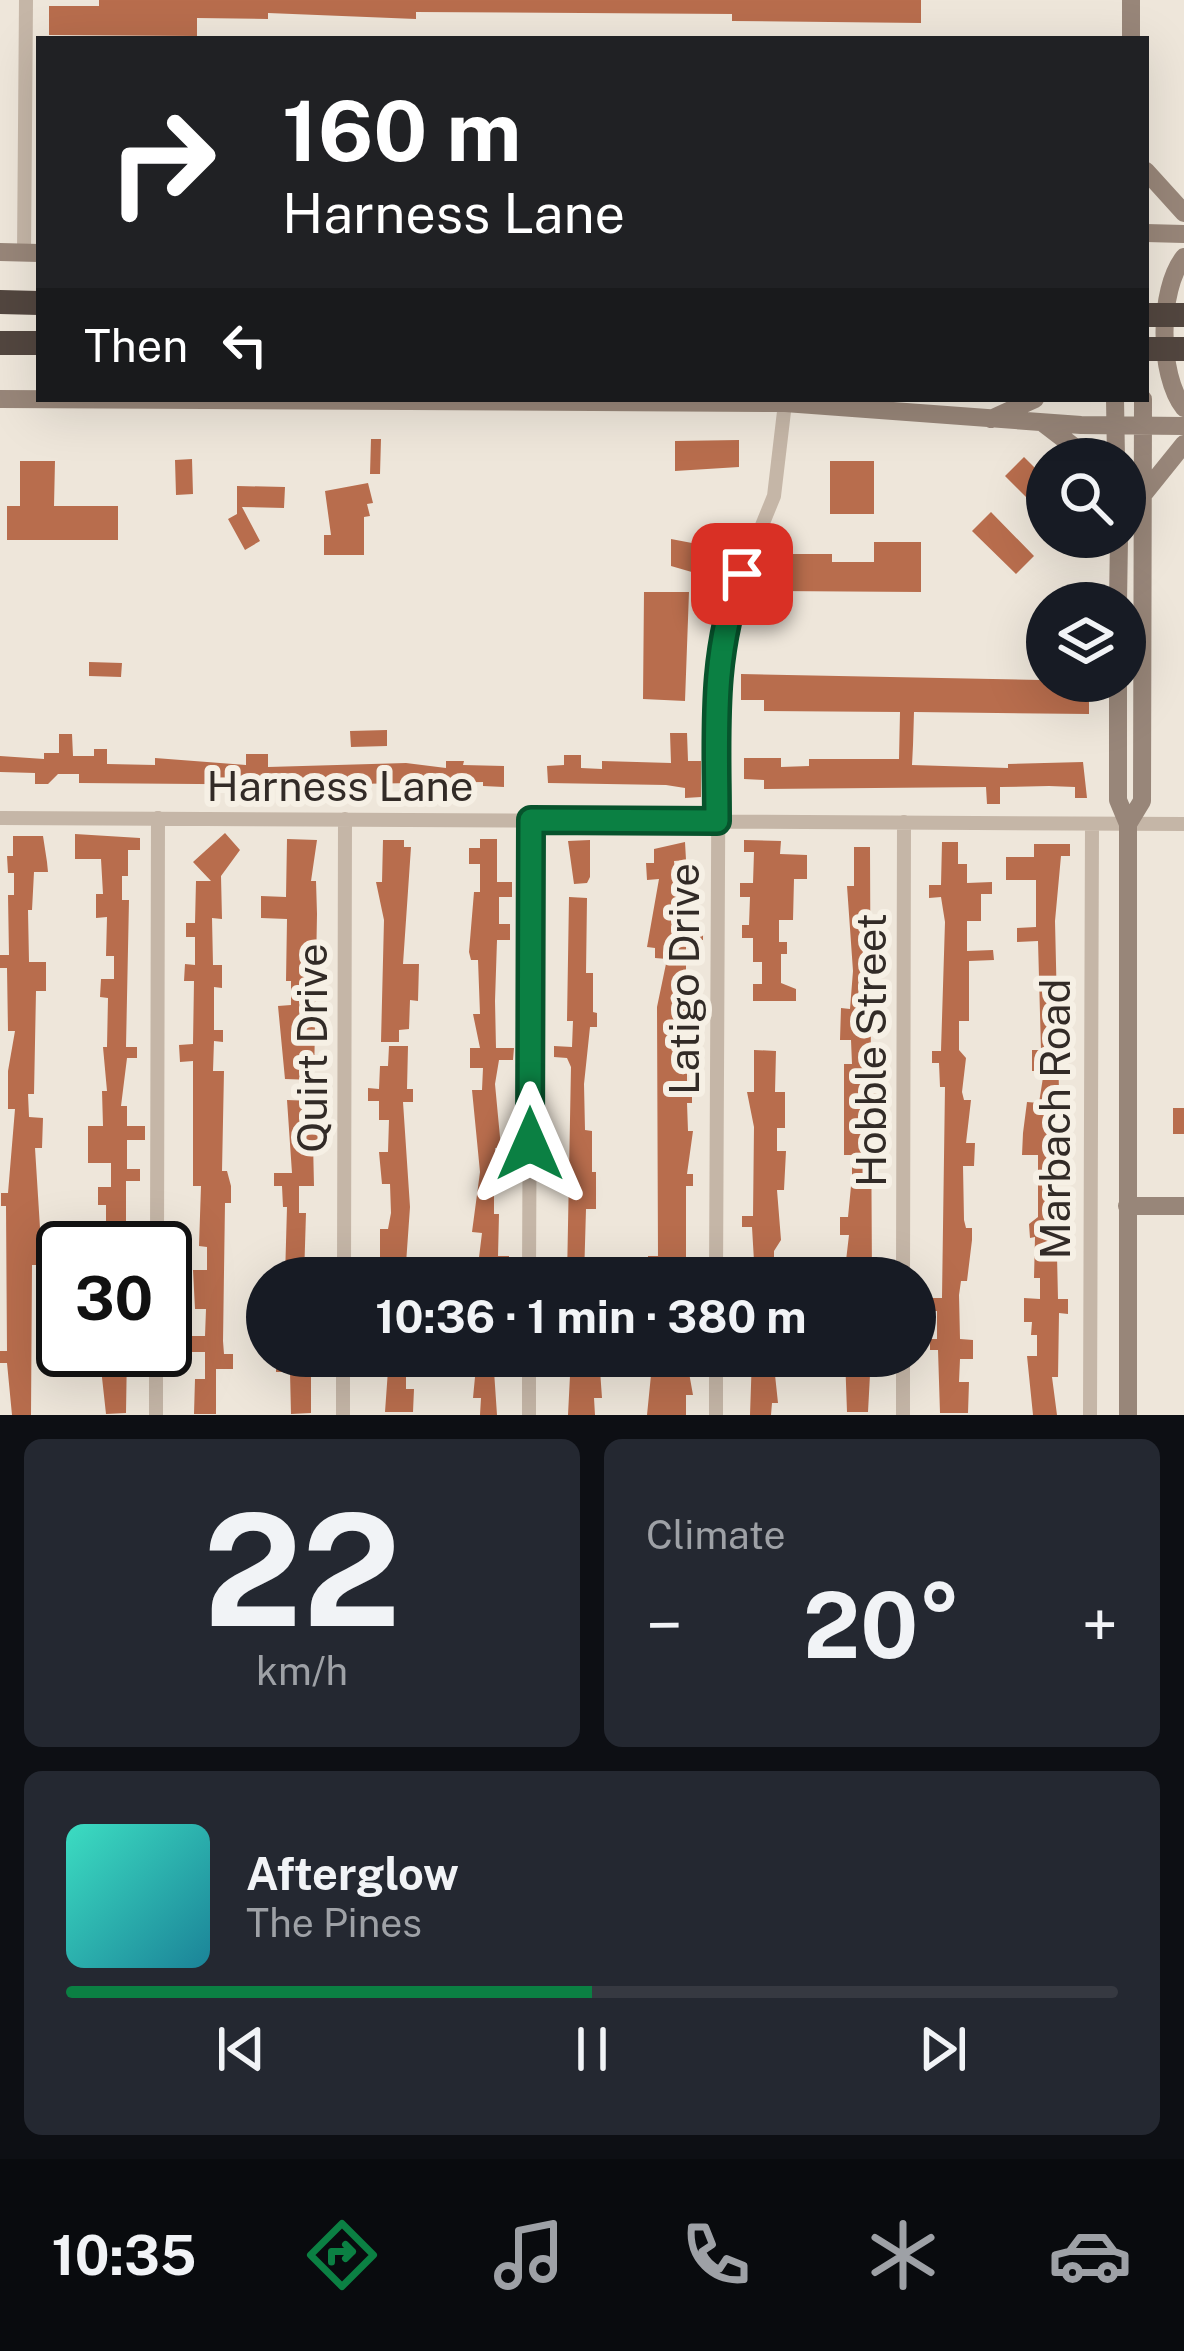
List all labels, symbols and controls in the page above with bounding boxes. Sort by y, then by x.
text: 160 m [282,81,521,180]
icon: right [84,84,240,240]
text: Harness Lane [282,182,625,245]
icon: left [212,312,278,378]
text: Then [84,319,188,372]
map controls [1026,438,1146,702]
button: search [1026,438,1146,558]
pin [691,523,793,625]
icon: arrive [709,541,775,607]
button: layers [1026,582,1146,702]
street label: Harness Lane [207,761,473,810]
street label: Latigo Drive [659,863,708,1095]
street label: Hobble Street [846,913,895,1187]
street label: Quirt Drive [287,943,336,1153]
street label: Marbach Road [1030,978,1079,1260]
position arrow [467,1081,593,1207]
speed limit sign: 30 [36,1221,192,1377]
text: 10:36 · 1 min · 380 m [375,1290,807,1343]
text: 22 [203,1478,401,1661]
text: Climate [646,1512,786,1558]
text: 20° [803,1572,961,1678]
text: − [646,1586,683,1664]
text: + [1081,1586,1118,1664]
text: km/h [256,1648,348,1694]
text: Afterglow [246,1847,459,1900]
text: The Pines [246,1900,422,1946]
icon: previous [208,2016,274,2082]
icon: pause [559,2016,625,2082]
icon: next [910,2016,976,2082]
icon: directions [300,2213,384,2297]
icon: music [487,2213,571,2297]
icon: phone [674,2213,758,2297]
icon: climate [861,2213,945,2297]
icon: car [1048,2213,1132,2297]
text: 10:35 [52,2224,196,2287]

